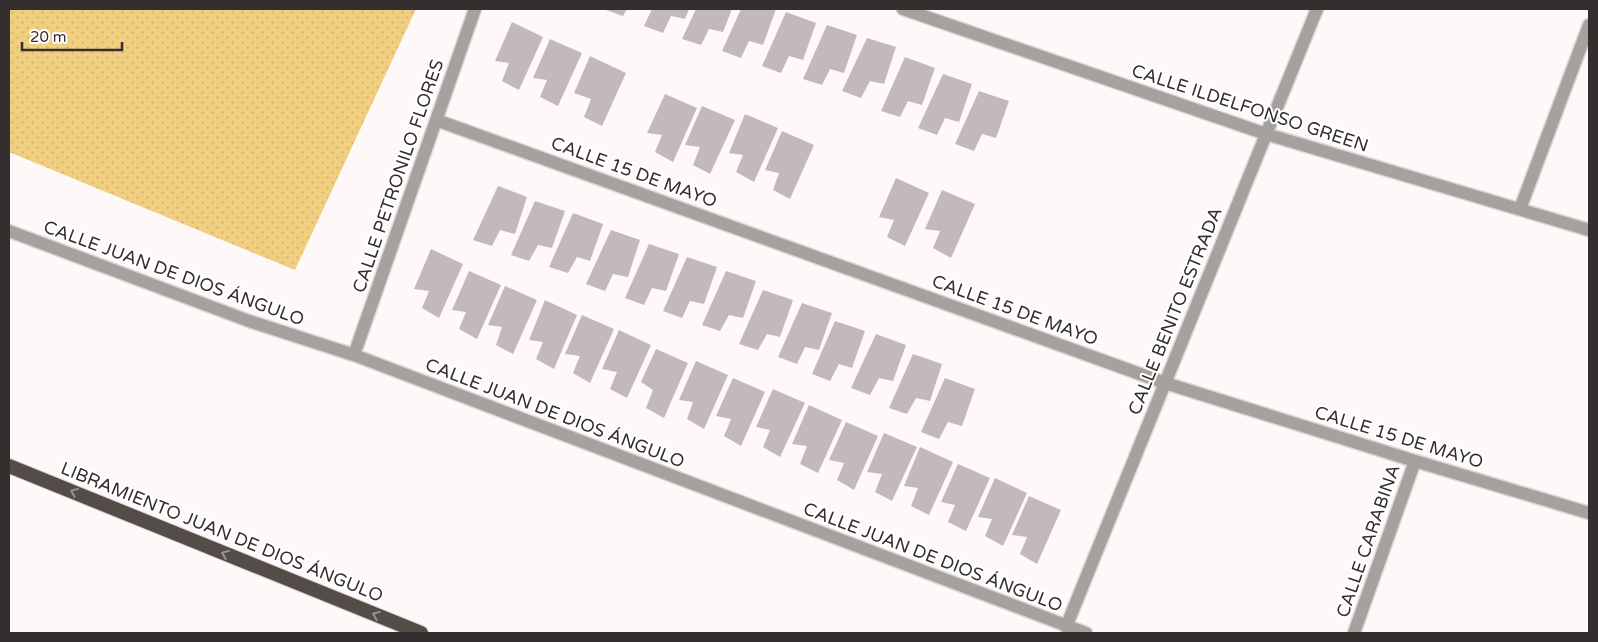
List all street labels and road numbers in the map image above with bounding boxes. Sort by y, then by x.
street label: CALLE PETRONILO FLORES [348,56,448,296]
street label: CALLE ILDELFONSO GREEN [1129,59,1371,157]
street label: CALLE 15 DE MAYO [548,132,720,212]
street label: CALLE BENITO ESTRADA [1123,204,1227,418]
street label: CALLE JUAN DE DIOS ÁNGULO [41,215,307,331]
street label: CALLE 15 DE MAYO [929,270,1101,350]
street label: CALLE JUAN DE DIOS ÁNGULO [422,353,688,473]
street label: CALLE 15 DE MAYO [1312,401,1486,473]
street label: LIBRAMIENTO JUAN DE DIOS ÁNGULO [58,457,386,607]
street label: CALLE CARABINA [1331,462,1405,620]
street label: CALLE JUAN DE DIOS ÁNGULO [800,497,1066,617]

